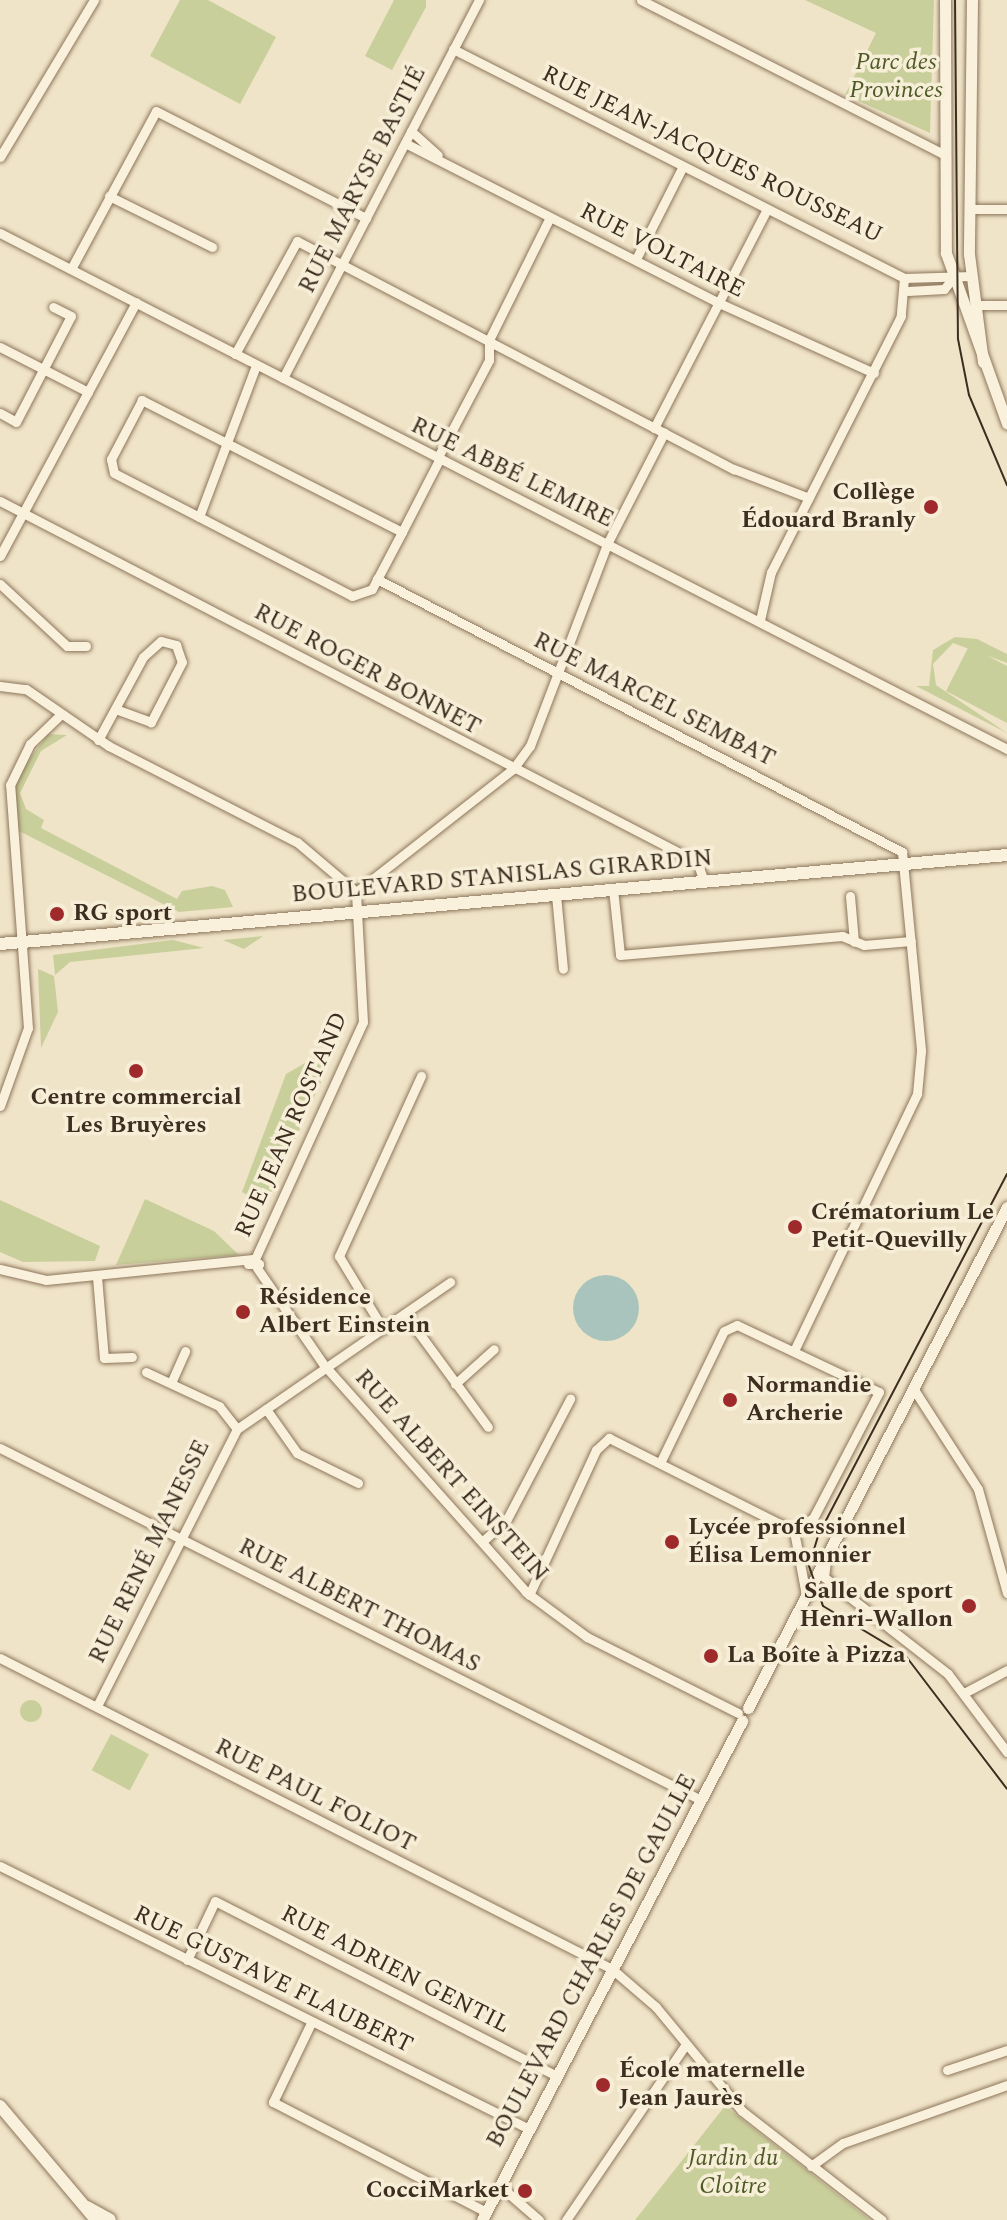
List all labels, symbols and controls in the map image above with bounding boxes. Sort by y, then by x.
park label: Parc des Provinces [849,49,943,105]
street label: RUE JEAN-JACQUES ROUSSEAU [537,60,887,250]
street label: RUE MARYSE BASTIÉ [293,62,433,298]
street label: RUE VOLTAIRE [575,197,749,305]
street label: RUE ABBÉ LEMIRE [406,411,618,535]
place label: Collège Édouard Branly [741,479,915,535]
marker: Collège Édouard Branly [922,498,940,516]
street label: RUE ROGER BONNET [249,598,485,742]
street label: RUE MARCEL SEMBAT [528,626,780,774]
street label: BOULEVARD STANISLAS GIRARDIN [290,844,714,910]
place label: RG sport [73,900,172,928]
marker: RG sport [48,905,66,923]
street label: RUE JEAN ROSTAND [229,1008,355,1242]
marker: Centre commercial Les Bruyères [127,1062,145,1080]
place label: Centre commercial Les Bruyères [31,1084,241,1140]
place label: Crématorium Le Petit-Quevilly [811,1199,994,1255]
marker: Crématorium Le Petit-Quevilly [786,1218,804,1236]
place label: Résidence Albert Einstein [259,1284,430,1340]
marker: Résidence Albert Einstein [234,1303,252,1321]
street label: RUE ALBERT EINSTEIN [348,1364,554,1588]
place label: Normandie Archerie [746,1372,871,1428]
marker: Normandie Archerie [721,1391,739,1409]
street label: RUE RENÉ MANESSE [83,1435,217,1669]
place label: Lycée professionnel Élisa Lemonnier [688,1514,906,1570]
street label: RUE ALBERT THOMAS [233,1533,485,1679]
marker: Lycée professionnel Élisa Lemonnier [663,1533,681,1551]
place label: Salle de sport Henri-Wallon [799,1578,953,1634]
marker: Salle de sport Henri-Wallon [960,1597,978,1615]
place label: La Boîte à Pizza [727,1642,905,1670]
marker: La Boîte à Pizza [702,1647,720,1665]
street label: RUE PAUL FOLIOT [210,1733,420,1859]
street label: BOULEVARD CHARLES DE GAULLE [481,1769,703,2153]
street label: RUE GUSTAVE FLAUBERT [129,1900,417,2060]
street label: RUE ADRIEN GENTIL [276,1900,514,2040]
place label: École maternelle Jean Jaurès [619,2057,805,2113]
marker: École maternelle Jean Jaurès [594,2076,612,2094]
park label: Jardin du Cloître [688,2145,778,2201]
place label: CocciMarket [366,2177,509,2205]
marker: CocciMarket [516,2182,534,2200]

